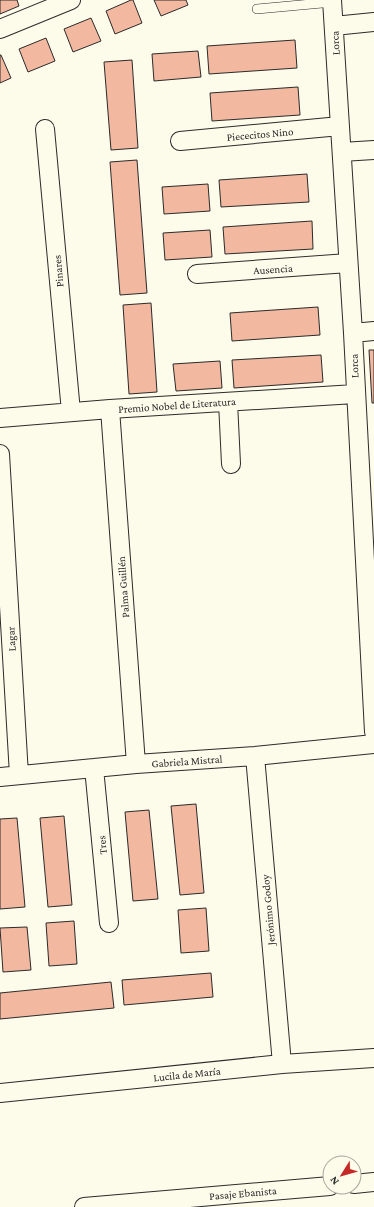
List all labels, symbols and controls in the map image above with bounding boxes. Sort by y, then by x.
street label: Lorca [328,31,342,55]
street label: Piececitos Nino [226,125,294,143]
street label: Pinares [51,254,65,288]
street label: Ausencia [253,262,293,276]
street label: Lorca [348,354,360,378]
street label: Premio Nobel de Literatura [118,395,236,415]
street label: Palma Guillén [115,556,131,618]
street label: Lagar [4,626,19,652]
street label: Gabriela Mistral [151,753,223,769]
street label: Tres [95,835,109,855]
street label: Jerónimo Godoy [259,873,278,947]
street label: Lucila de María [153,1065,221,1083]
north arrow [322,1155,362,1195]
text: N [327,1174,341,1188]
street label: Pasaje Ebanista [209,1184,277,1203]

